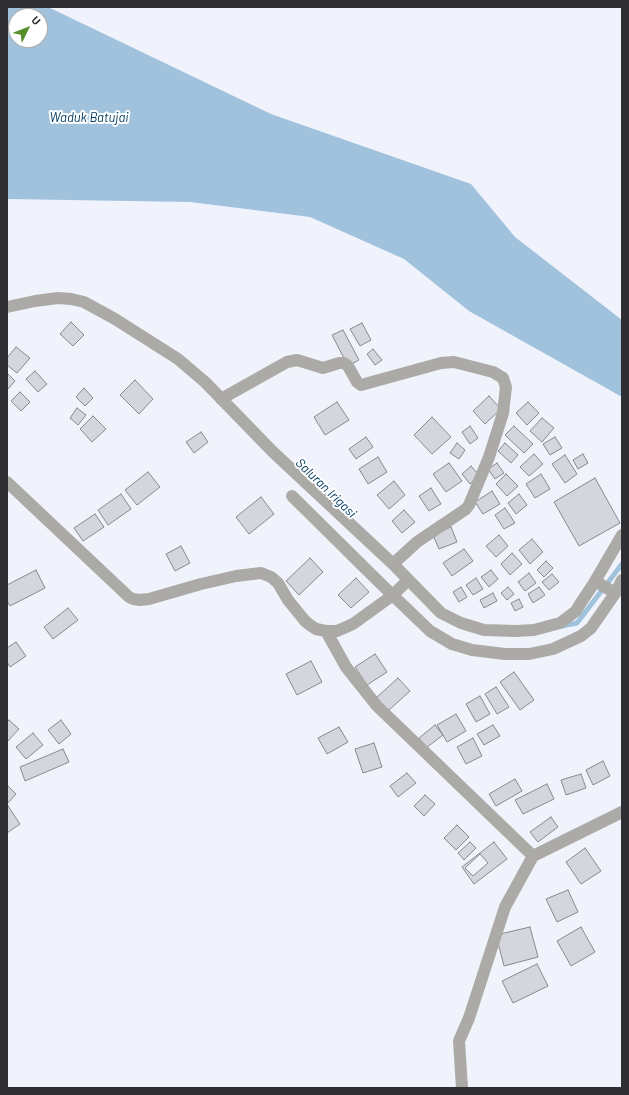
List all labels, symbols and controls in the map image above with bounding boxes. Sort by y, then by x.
north arrow [8,8,48,48]
text: U [29,13,44,27]
water label: Waduk Batujai [50,110,128,126]
water label: Saluran Irigasi [292,455,360,521]

